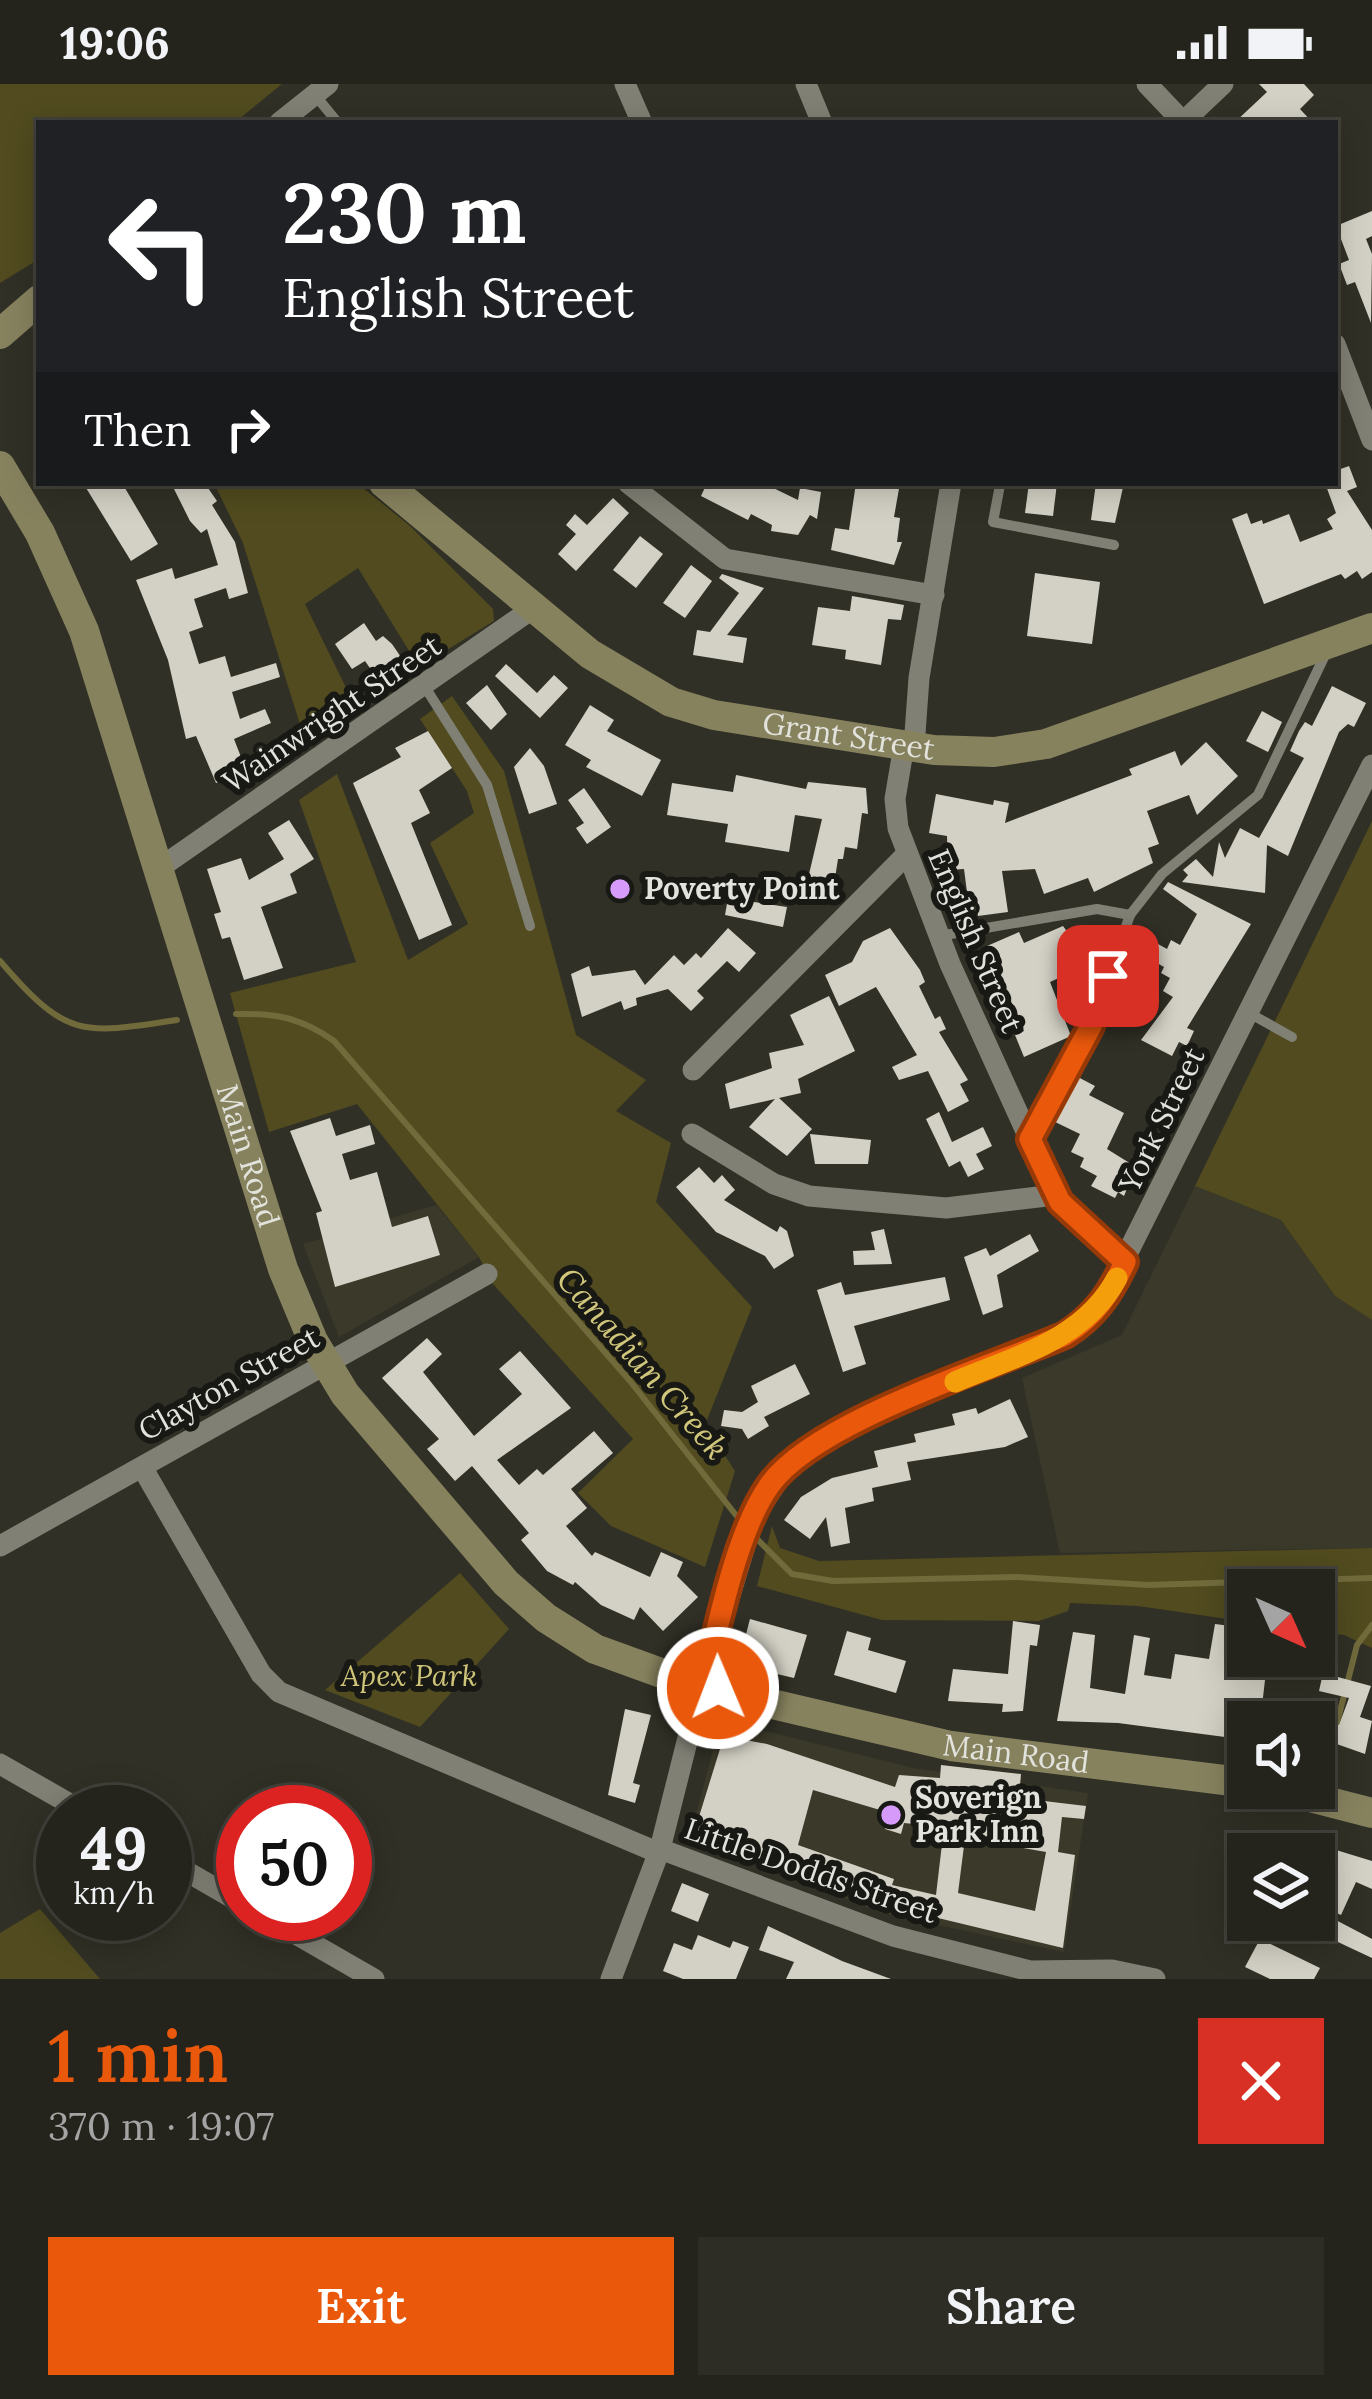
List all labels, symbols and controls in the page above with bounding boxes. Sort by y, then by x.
text: 19:06 [60,14,170,71]
text: 230 m [282,158,527,266]
icon: left [84,168,240,324]
text: English Street [282,263,634,332]
icon: right [215,396,281,462]
text: Then [84,401,191,458]
street label: Wainwright Street [215,626,449,801]
street label: Grant Street [760,703,938,768]
street label: English Street [919,843,1032,1039]
place label: Poverty Point [644,869,840,908]
marker: Poverty Point [607,876,633,902]
pin [1057,925,1159,1027]
icon: arrive [1075,943,1141,1009]
street label: York Street [1109,1041,1213,1199]
street label: Main Road [209,1079,289,1231]
water label: Canadian Creek [548,1258,738,1468]
street label: Clayton Street [132,1318,326,1449]
north arrow [1227,1569,1335,1677]
map controls [1227,1569,1335,1941]
position arrow [655,1625,781,1751]
park label: Apex Park [340,1656,477,1694]
button: sound [1227,1701,1335,1809]
street label: Main Road [941,1725,1092,1781]
place label: Soverign Park Inn [915,1778,1042,1850]
speed limit sign: 50 [216,1785,372,1941]
marker: Soverign Park Inn [878,1802,904,1828]
street label: Little Dodds Street [680,1809,943,1931]
text: 49 [80,1810,148,1886]
button: layers [1227,1833,1335,1941]
text: km/h [73,1874,155,1912]
text: 1 min [48,2010,228,2102]
button: close [1198,2018,1324,2144]
text: 370 m · 19:07 [48,2101,274,2151]
button: Exit [48,2237,674,2375]
button: Share [698,2237,1324,2375]

